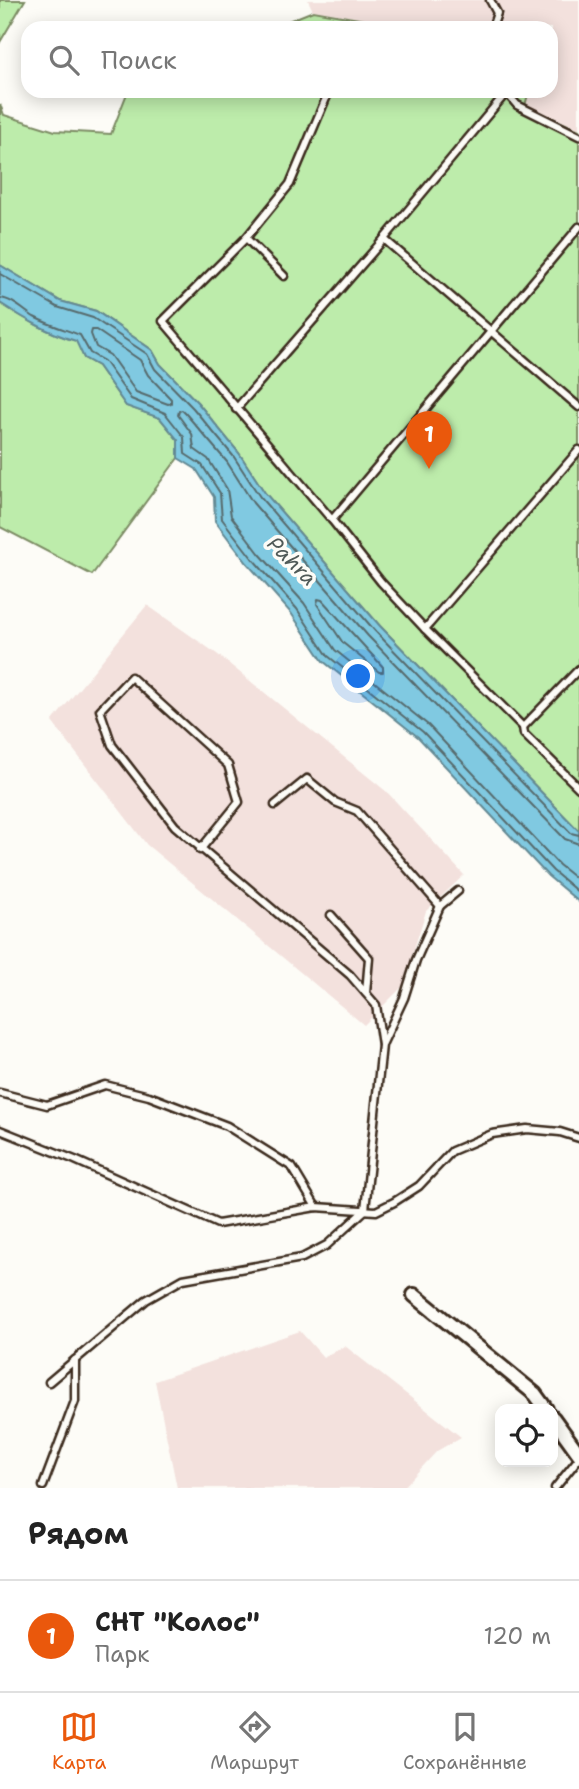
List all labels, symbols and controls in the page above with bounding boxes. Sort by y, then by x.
search box [21,21,558,98]
icon: search [45,41,83,79]
text: Поиск [101,42,177,77]
pin: 1 [406,411,452,469]
water label: Pahra [261,530,323,592]
your location [341,659,375,693]
map controls [495,1404,558,1467]
button: locate [495,1404,558,1467]
text: Рядом [28,1513,128,1554]
text: СНТ "Колос" [95,1604,260,1639]
text: 1 [46,1621,56,1651]
text: 120 m [483,1621,551,1651]
text: Парк [95,1639,150,1669]
tab: Карта [52,1708,106,1775]
tab: Маршрут [210,1708,299,1775]
tab: Сохранённые [403,1708,527,1775]

